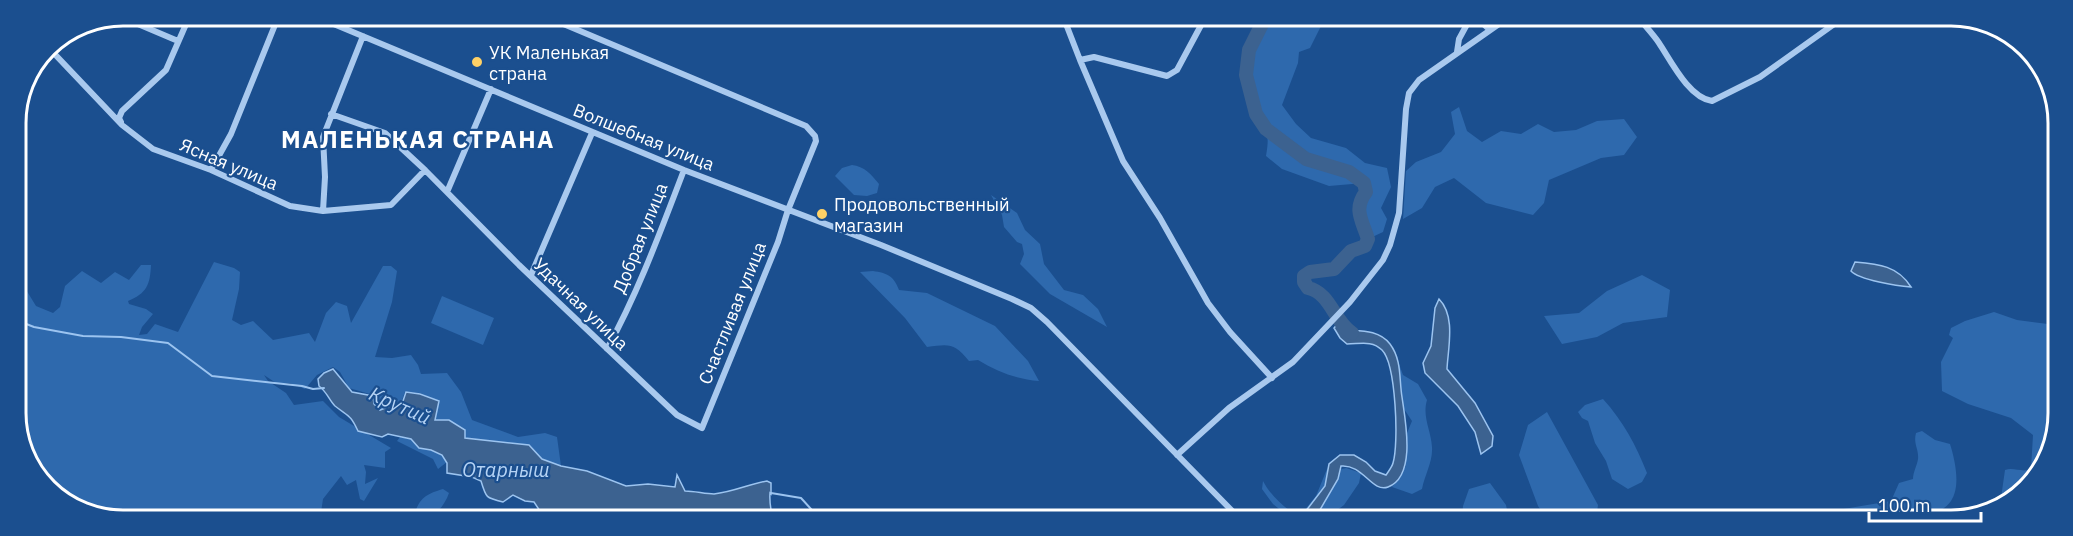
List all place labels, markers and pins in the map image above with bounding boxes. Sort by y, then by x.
place label: УК Маленькая страна [489,41,609,85]
marker: УК Маленькая страна [470,55,484,69]
place label: Продовольственный магазин [834,193,1010,237]
marker: Продовольственный магазин [815,207,829,221]

